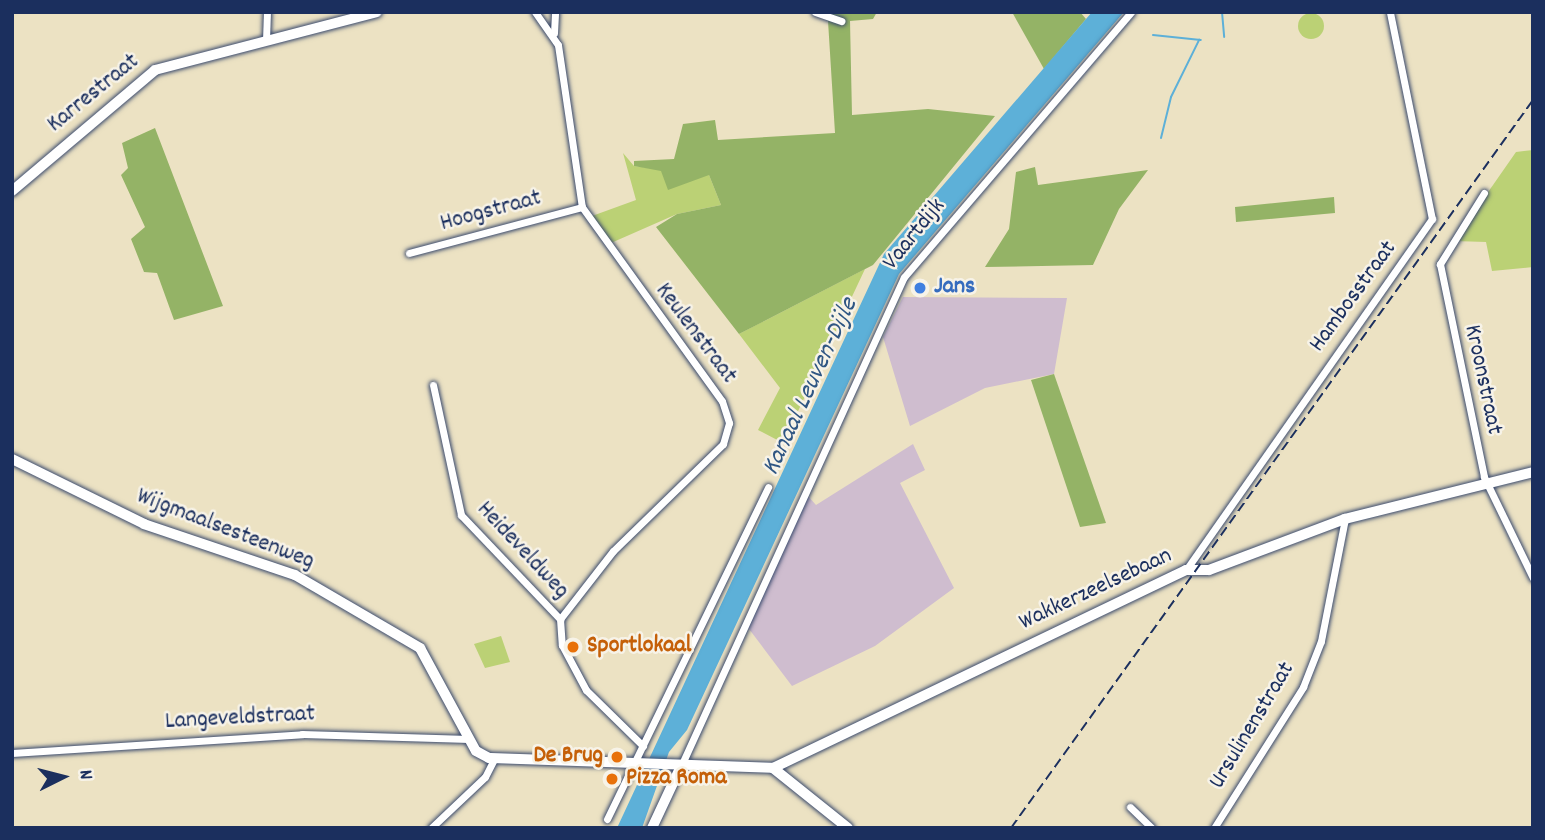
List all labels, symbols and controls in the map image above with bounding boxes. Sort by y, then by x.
street label: Karrestraat [42,48,146,140]
street label: Hoogstraat [437,185,545,239]
street label: Vaartdijk [878,193,952,277]
street label: Hambosstraat [1304,236,1404,358]
place label: Jans [934,274,975,302]
street label: Keulenstraat [648,278,742,390]
marker: Jans [912,280,928,296]
water label: Kanaal Leuven-Dijle [756,293,866,481]
street label: Kroonstraat [1456,322,1508,438]
street label: Wijgmaalsesteenweg [132,483,318,577]
street label: Heideveldweg [469,496,575,606]
street label: Wakkerzeelsebaan [1015,542,1177,638]
place label: Sportlokaal [587,633,692,661]
marker: Sportlokaal [565,639,581,655]
street label: Ursulinenstraat [1204,657,1302,795]
street label: Langeveldstraat [164,701,316,737]
north arrow [28,742,98,812]
place label: De Brug [533,743,603,771]
marker: De Brug [609,749,625,765]
place label: Pizza Roma [626,765,726,793]
text: N [70,769,98,781]
marker: Pizza Roma [604,771,620,787]

